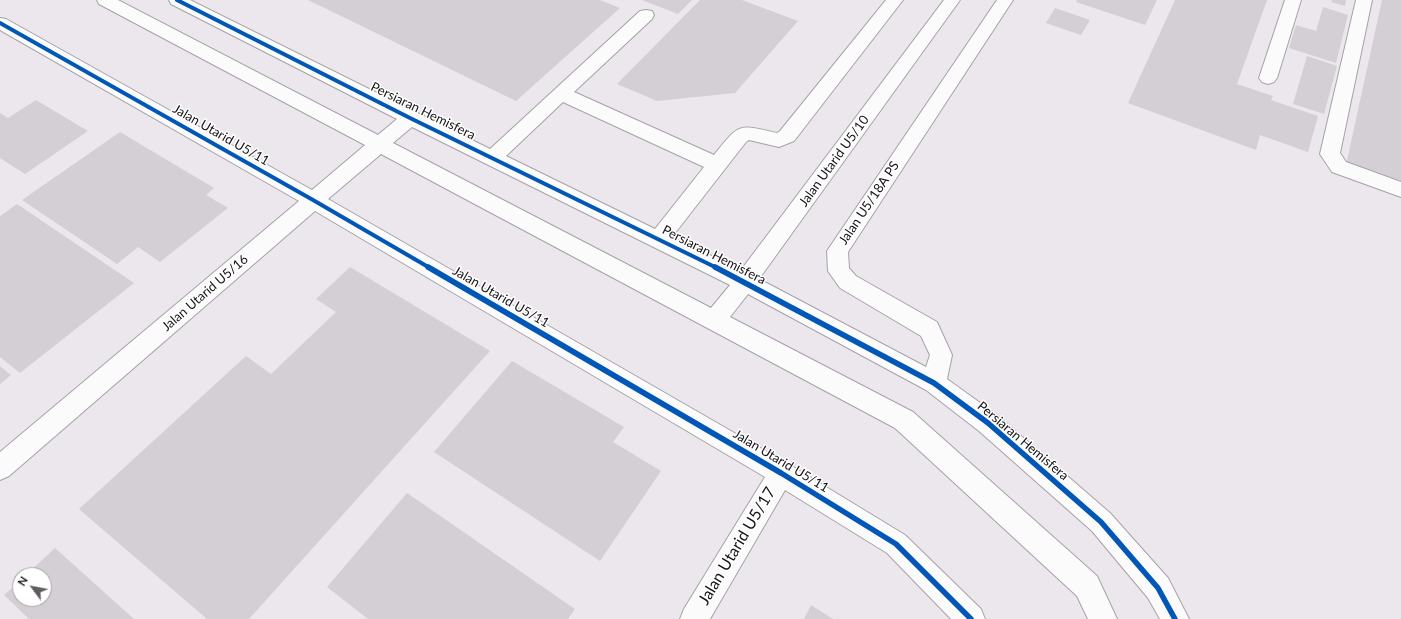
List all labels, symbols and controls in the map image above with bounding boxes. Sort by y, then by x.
street label: Persiaran Hemisfera [368,79,478,143]
street label: Jalan Utarid U5/11 [170,101,272,169]
street label: Jalan Utarid U5/10 [796,112,872,210]
street label: Jalan U5/18A PS [835,158,903,248]
street label: Persiaran Hemisfera [660,222,768,288]
street label: Jalan Utarid U5/16 [159,251,251,335]
street label: Jalan Utarid U5/11 [450,263,552,331]
street label: Persiaran Hemisfera [974,398,1072,484]
street label: Jalan Utarid U5/11 [730,426,832,496]
street label: Jalan Utarid U5/17 [694,484,780,608]
north arrow [12,567,52,607]
text: N [14,574,30,588]

